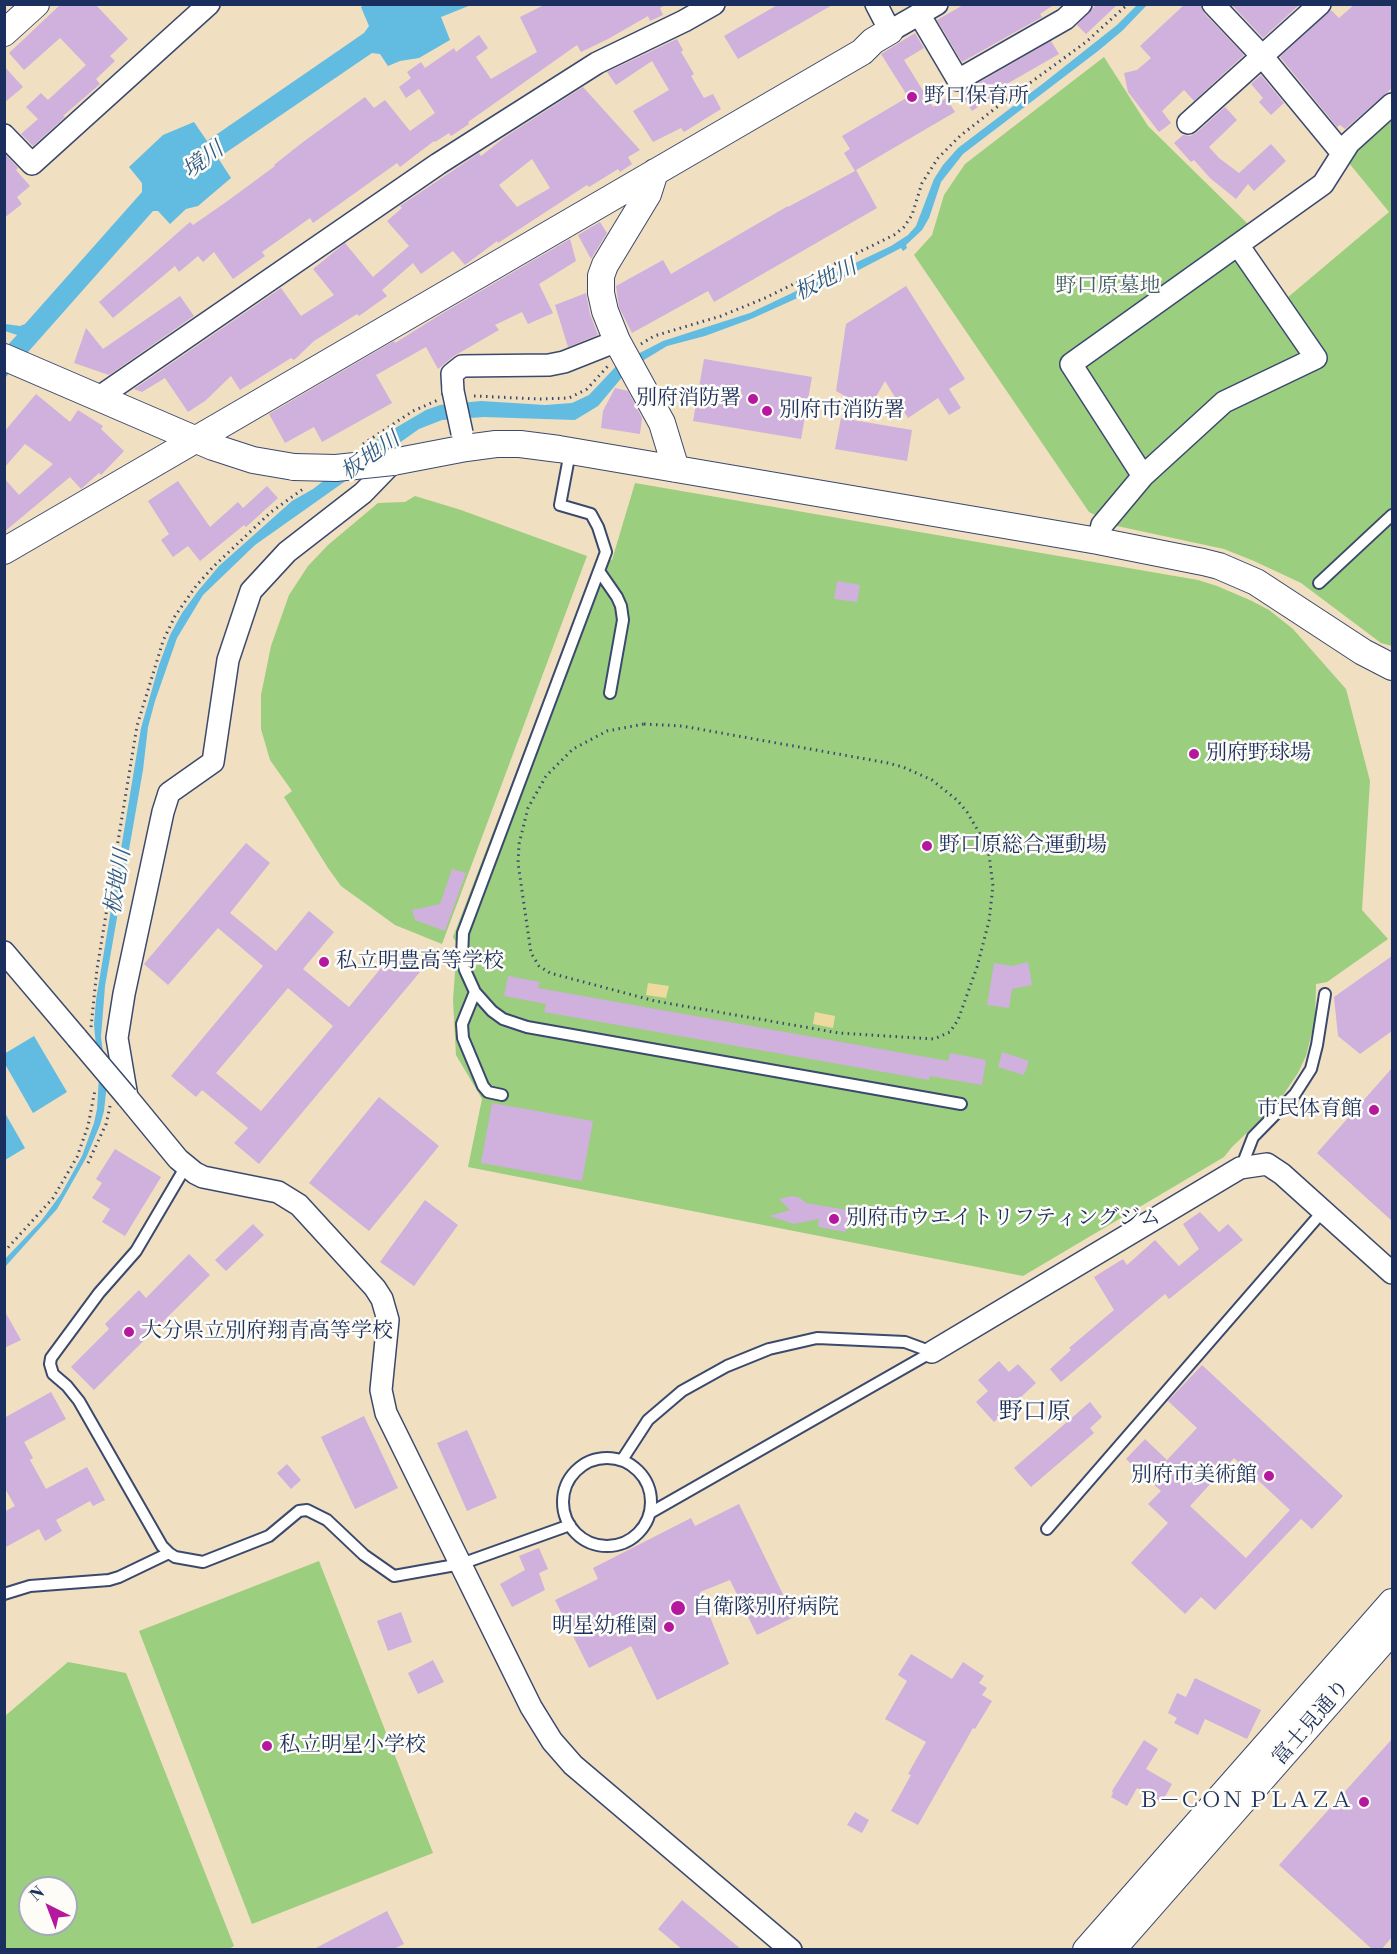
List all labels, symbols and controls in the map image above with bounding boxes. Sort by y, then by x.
place label: 野口保育所 [924,84,1029,110]
marker: 野口保育所 [905,90,919,104]
water label: 境川 [178,137,230,185]
water label: 板地川 [791,255,861,307]
park label: 野口原墓地 [1056,274,1160,300]
place label: 別府消防署 [636,386,741,412]
marker: 別府消防署 [746,392,760,406]
place label: 別府市消防署 [779,398,905,424]
marker: 別府市消防署 [760,404,774,418]
water label: 板地川 [336,427,406,487]
place label: 別府野球場 [1206,741,1311,767]
marker: 別府野球場 [1187,747,1201,761]
place label: 野口原総合運動場 [939,833,1107,859]
marker: 野口原総合運動場 [920,839,934,853]
water label: 板地川 [101,847,137,917]
place label: 私立明豊高等学校 [336,949,504,975]
marker: 私立明豊高等学校 [317,955,331,969]
place label: 市民体育館 [1257,1097,1362,1123]
marker: 市民体育館 [1367,1103,1381,1117]
place label: 別府市ウエイトリフティングジム [846,1206,1161,1232]
marker: 別府市ウエイトリフティングジム [827,1212,841,1226]
place label: 大分県立別府翔青高等学校 [141,1319,393,1345]
marker: 大分県立別府翔青高等学校 [122,1325,136,1339]
district label: 野口原 [999,1399,1071,1427]
place label: 別府市美術館 [1131,1463,1257,1489]
marker: 別府市美術館 [1262,1469,1276,1483]
place label: 自衛隊別府病院 [692,1595,839,1621]
marker: 自衛隊別府病院 [669,1599,687,1617]
place label: 明星幼稚園 [552,1614,657,1640]
marker: 明星幼稚園 [662,1620,676,1634]
street label: 富士見通り [1268,1675,1356,1771]
place label: 私立明星小学校 [279,1733,426,1759]
marker: 私立明星小学校 [260,1739,274,1753]
place label: Ｂ－ＣＯＮ ＰＬＡＺＡ [1138,1789,1352,1815]
marker: Ｂ－ＣＯＮ ＰＬＡＺＡ [1357,1795,1371,1809]
north arrow [18,1876,78,1936]
text: N [26,1882,49,1906]

